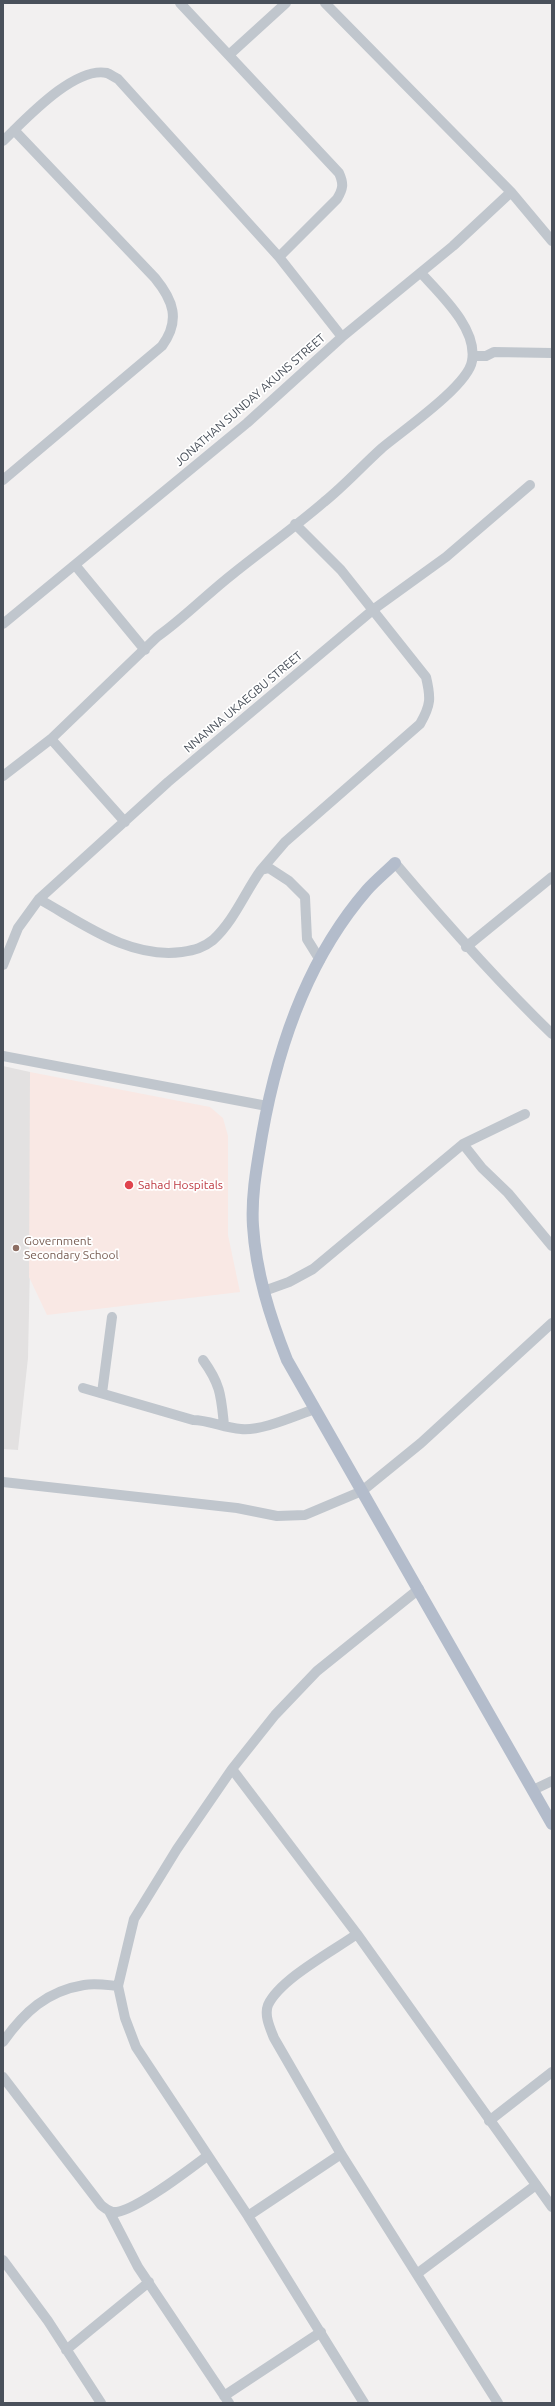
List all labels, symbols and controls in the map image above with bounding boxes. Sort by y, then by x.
street label: JONATHAN SUNDAY AKUNS STREET [172,331,328,469]
street label: NNANNA UKAEGBU STREET [181,648,305,756]
place label: Sahad Hospitals [138,1178,223,1192]
marker: Sahad Hospitals [123,1179,135,1191]
place label: Government Secondary School [24,1234,119,1262]
marker: Government Secondary School [11,1243,21,1253]

